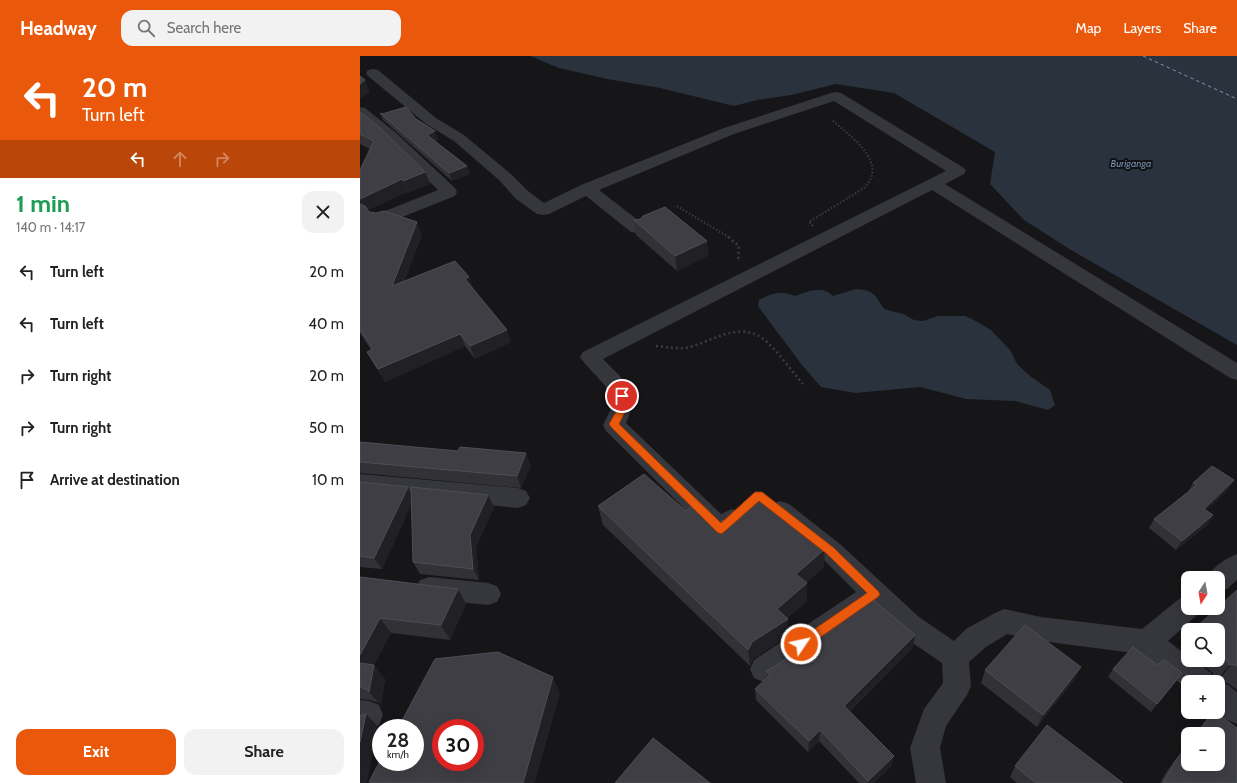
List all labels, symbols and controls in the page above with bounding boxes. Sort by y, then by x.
search box [121,10,401,46]
text: Headway [20,17,97,40]
icon: search [135,17,157,39]
text: Search here [167,19,241,37]
text: Map [1076,19,1101,37]
text: Layers [1123,19,1161,37]
text: Share [1183,19,1217,37]
text: 20 m [82,70,147,104]
icon: left [16,72,68,124]
text: Turn left [82,104,145,126]
icon: left [127,148,149,170]
icon: ahead [169,148,191,170]
icon: right [211,148,233,170]
water label: Buriganga [1111,157,1151,170]
text: 1 min [16,189,70,218]
button: close [302,191,344,233]
text: 140 m · 14:17 [16,219,85,235]
icon: left [16,261,38,283]
text: Turn left [50,263,104,281]
text: 20 m [309,263,344,281]
icon: left [16,313,38,335]
text: Turn left [50,315,104,333]
text: 40 m [308,315,344,333]
icon: right [16,365,38,387]
text: Turn right [50,367,111,385]
text: 20 m [309,367,344,385]
pin [605,379,639,413]
icon: arrive [611,385,633,407]
icon: right [16,417,38,439]
text: Turn right [50,419,111,437]
text: 50 m [309,419,344,437]
icon: arrive [16,469,38,491]
text: Arrive at destination [50,471,180,489]
text: 10 m [312,471,344,489]
north arrow [1181,571,1225,615]
map controls [1181,571,1225,771]
position arrow [780,623,822,665]
button: search [1181,623,1225,667]
button: + [1181,675,1225,719]
speed limit sign: 30 [432,719,484,771]
button: − [1181,727,1225,771]
text: 28 [387,728,409,752]
button: Exit [16,729,176,775]
button: Share [184,729,344,775]
text: km/h [387,748,409,761]

